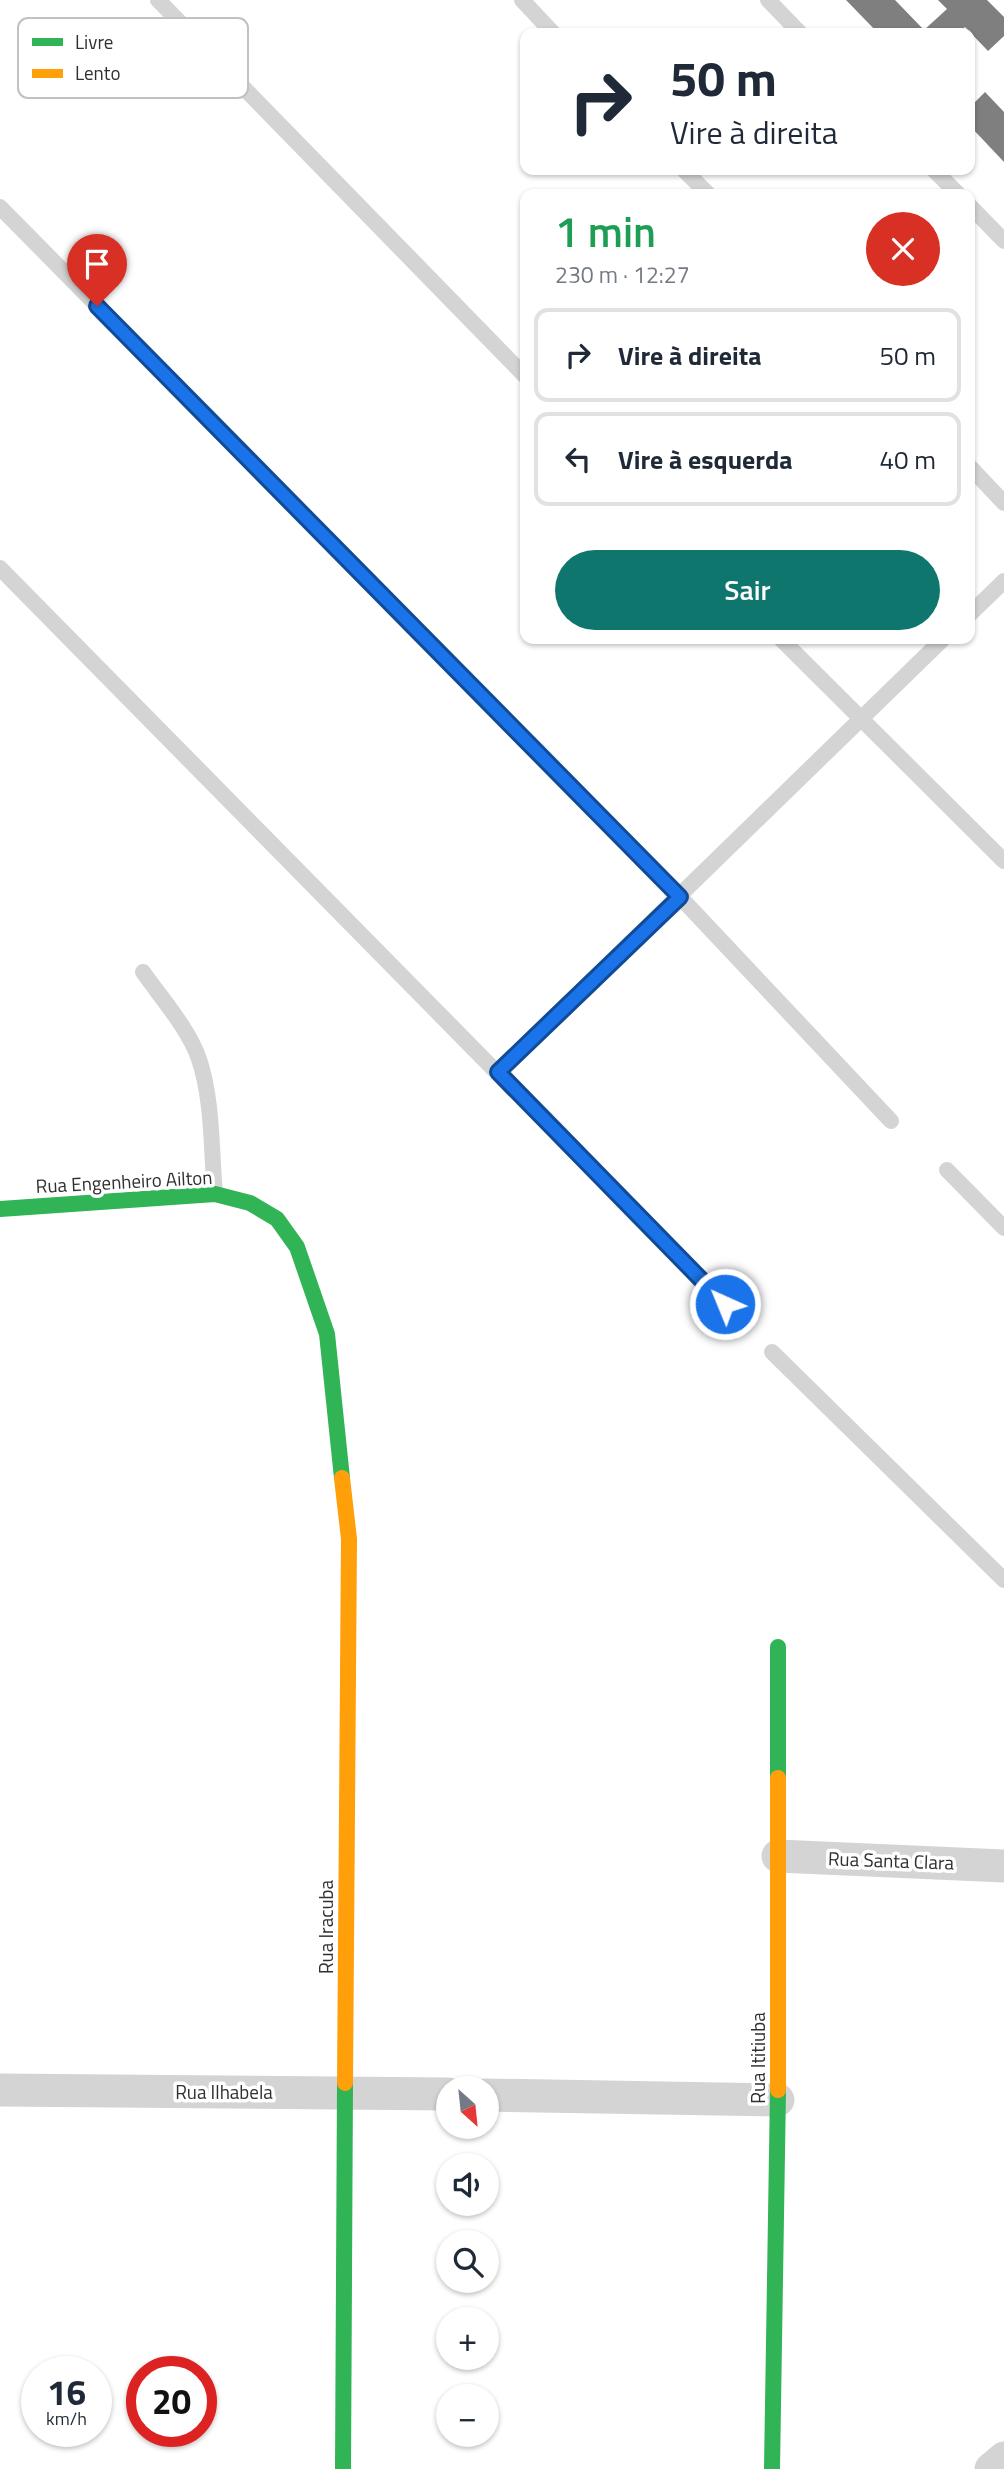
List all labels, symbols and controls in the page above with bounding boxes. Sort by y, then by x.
legend [18,18,248,98]
text: Livre [75,27,113,56]
text: 50 m [670,40,777,115]
icon: right [555,56,646,147]
text: Lento [75,58,120,87]
text: Vire à direita [670,108,838,156]
text: 1 min [555,199,656,263]
button: close [866,212,940,286]
pin [67,234,127,306]
icon: arrive [78,245,116,283]
text: 230 m · 12:27 [555,257,690,292]
icon: right [559,336,597,374]
text: Vire à direita [618,336,761,375]
text: 50 m [879,336,936,375]
icon: left [559,440,597,478]
text: Vire à esquerda [618,440,793,479]
text: 40 m [879,440,936,479]
button: Sair [555,550,940,630]
street label: Rua Engenheiro Ailton [35,1162,213,1200]
position arrow [688,1267,762,1341]
street label: Rua Santa Clara [827,1843,955,1877]
street label: Rua Iracuba [311,1879,340,1974]
street label: Rua Ititiuba [743,2012,772,2104]
north arrow [436,2076,499,2138]
map controls [436,2076,499,2447]
street label: Rua Ilhabela [175,2077,273,2106]
button: sound [436,2153,499,2216]
button: search [436,2230,499,2293]
button: + [436,2307,499,2370]
speed limit sign: 20 [126,2356,217,2447]
text: 16 [47,2365,86,2419]
button: − [436,2384,499,2447]
text: km/h [46,2405,87,2432]

